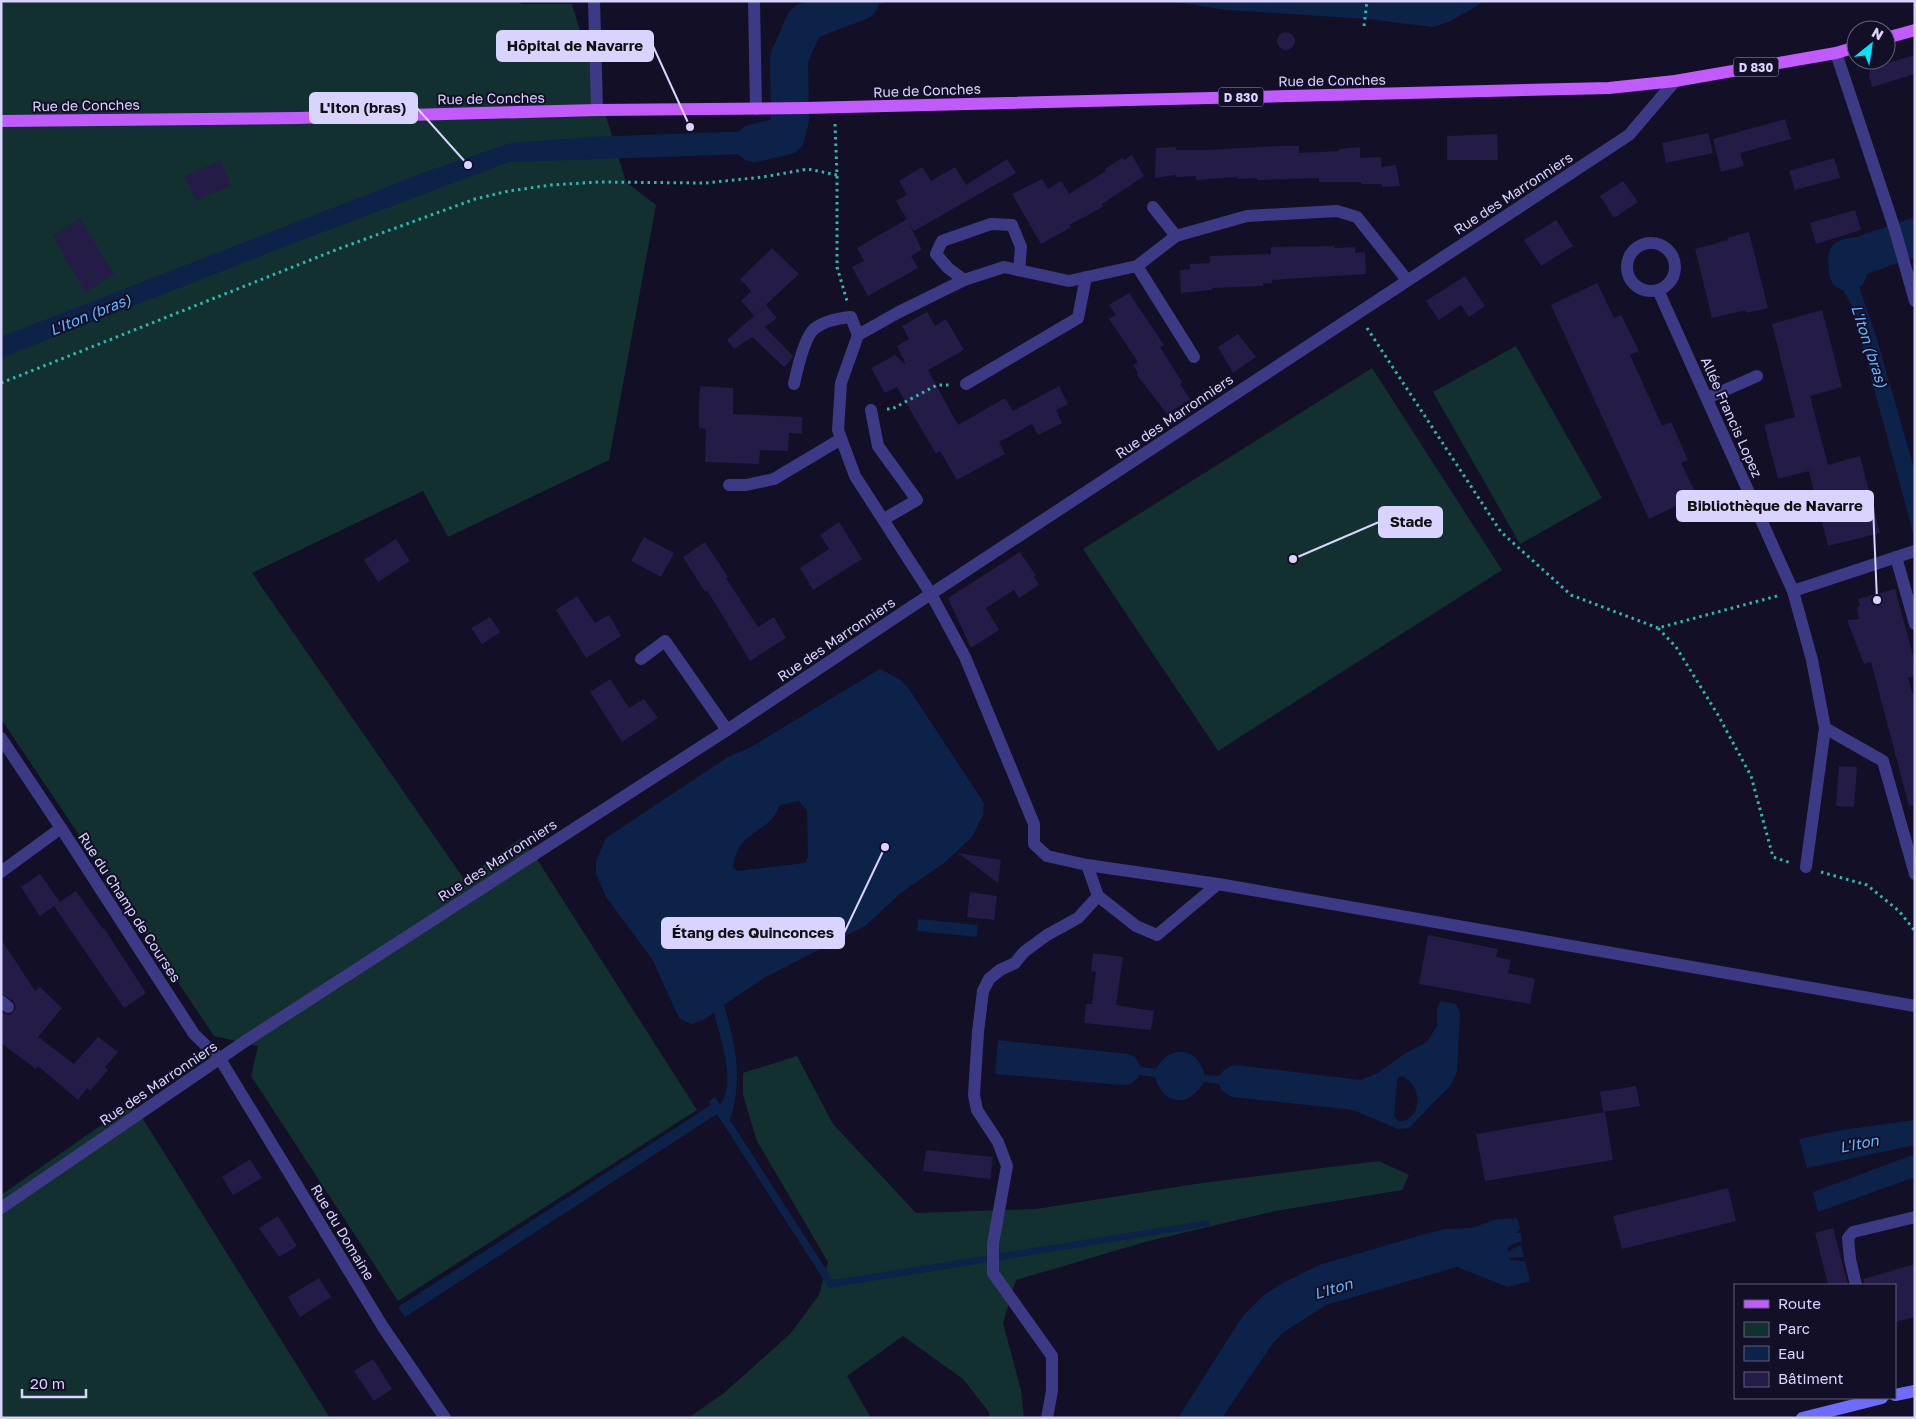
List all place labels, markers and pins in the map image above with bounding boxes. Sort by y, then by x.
callout: Hôpital de Navarre [497,31,653,61]
callout: L'Iton (bras) [310,93,417,123]
callout: Bibliothèque de Navarre [1677,491,1873,521]
callout: Stade [1379,507,1442,537]
callout: Étang des Quinconces [662,918,844,948]

